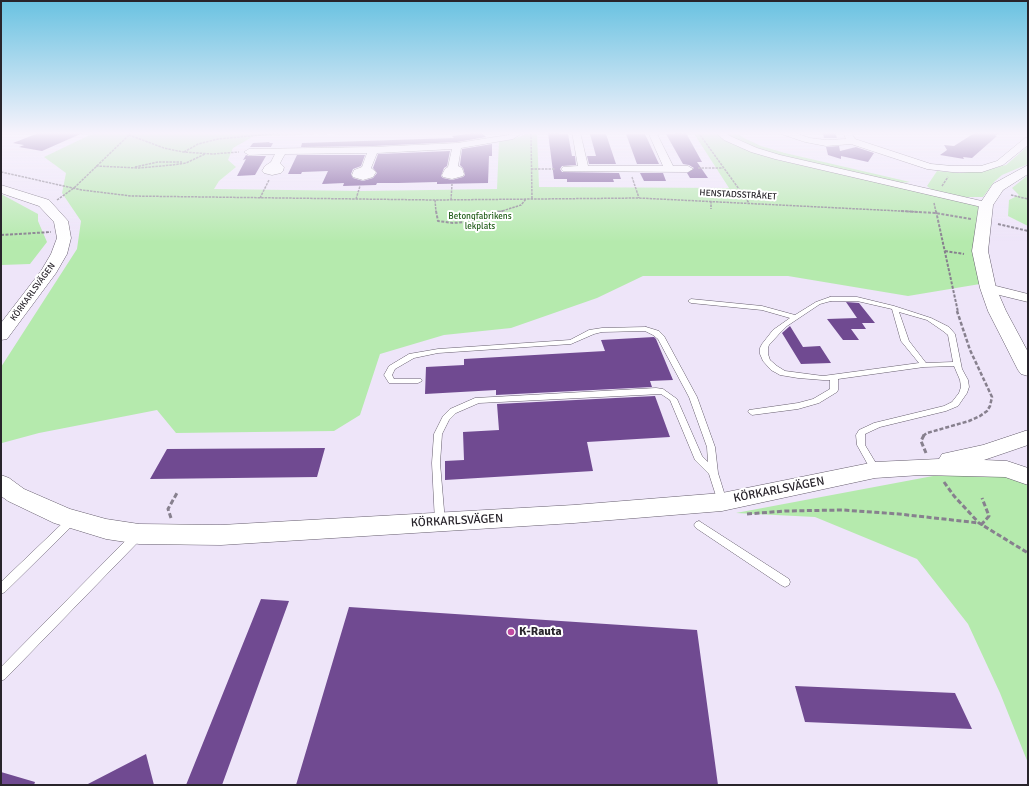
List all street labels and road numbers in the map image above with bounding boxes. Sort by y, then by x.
street label: HENSTADSSTRÅKET [699,188,777,202]
street label: KÖRKARLSVÄGEN [8,261,58,323]
street label: KÖRKARLSVÄGEN [732,474,826,506]
street label: KÖRKARLSVÄGEN [411,511,503,531]

